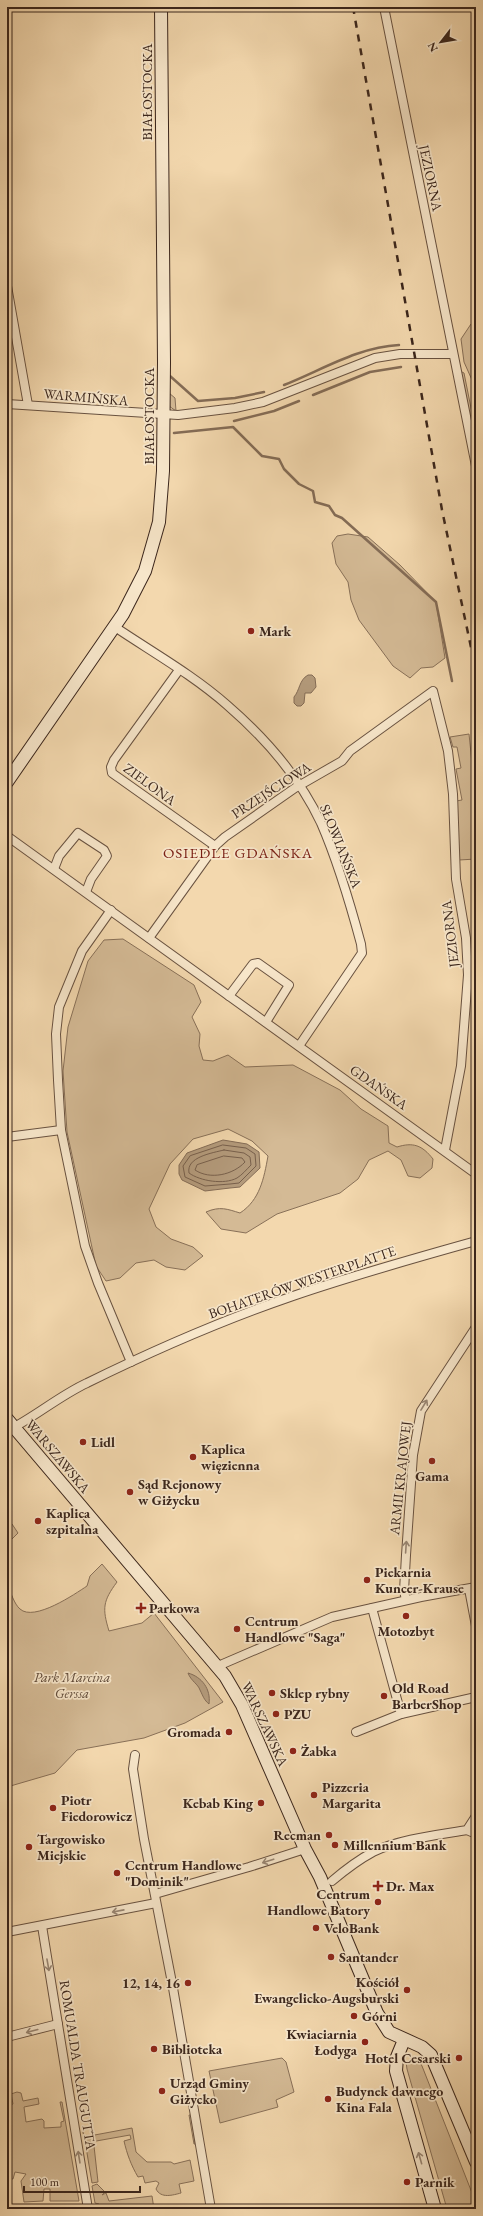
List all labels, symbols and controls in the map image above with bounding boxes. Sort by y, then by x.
north arrow [421,22,461,62]
text: N [424,40,441,55]
street label: BIAŁOSTOCKA [138,43,156,140]
street label: JEZIORNA [415,142,447,213]
street label: BIAŁOSTOCKA [140,367,158,464]
street label: WARMIŃSKA [43,384,129,410]
place label: Mark [259,622,291,640]
marker: Mark [246,626,256,636]
street label: PRZEJŚCIOWA [228,758,314,822]
street label: ZIELONA [120,759,180,809]
street label: SŁOWIAŃSKA [316,801,366,891]
district label: OSIEDLE GDAŃSKA [163,843,313,862]
street label: JEZIORNA [437,899,463,969]
street label: GDAŃSKA [346,1060,412,1114]
street label: BOHATERÓW WESTERPLATTE [206,1241,398,1323]
one-way arrow [421,1399,429,1411]
street label: WARSZAWSKA [22,1415,94,1497]
street label: ARMII KRAJOWEJ [385,1420,415,1537]
place label: Lidl [91,1433,115,1451]
marker: Lidl [78,1437,88,1447]
place label: Kaplica więzienna [201,1440,260,1474]
marker: Kaplica więzienna [188,1452,198,1462]
marker: Gama [427,1456,437,1466]
place label: Gama [415,1467,450,1485]
place label: Sąd Rejonowy w Giżycku [138,1475,222,1509]
marker: Sąd Rejonowy w Giżycku [125,1487,135,1497]
place label: Kaplica szpitalna [46,1504,99,1538]
marker: Kaplica szpitalna [33,1516,43,1526]
one-way arrow [403,1541,410,1554]
place label: Piekarnia Kuncer-Krause [375,1563,464,1597]
marker: Piekarnia Kuncer-Krause [362,1575,372,1585]
place label: Parkowa [149,1599,200,1617]
marker: Parkowa [136,1603,146,1613]
marker: Motozbyt [401,1611,411,1621]
place label: Centrum Handlowe "Saga" [245,1612,345,1646]
place label: Motozbyt [377,1622,435,1640]
marker: Centrum Handlowe "Saga" [232,1624,242,1634]
park label: Park Marcina Gerssa [34,1668,110,1702]
street label: WARSZAWSKA [238,1679,293,1770]
place label: Old Road BarberShop [392,1679,462,1713]
place label: Sklep rybny [280,1684,350,1702]
marker: Sklep rybny [267,1688,277,1698]
marker: Old Road BarberShop [379,1691,389,1701]
place label: PZU [284,1705,312,1723]
marker: PZU [271,1709,281,1719]
place label: Gromada [167,1723,222,1741]
marker: Gromada [224,1727,234,1737]
place label: Żabka [301,1742,337,1760]
marker: Żabka [288,1746,298,1756]
place label: Pizzeria Margarita [322,1778,382,1812]
marker: Pizzeria Margarita [309,1790,319,1800]
place label: Piotr Fiedorowicz [61,1791,132,1825]
place label: Kebab King [183,1794,254,1812]
marker: Kebab King [256,1798,266,1808]
marker: Piotr Fiedorowicz [48,1803,58,1813]
place label: Recman [273,1826,321,1844]
place label: Targowisko Miejskie [37,1830,105,1864]
marker: Recman [324,1830,334,1840]
place label: Millennium Bank [343,1836,447,1854]
marker: Millennium Bank [330,1840,340,1850]
marker: Targowisko Miejskie [24,1842,34,1852]
place label: Centrum Handlowe "Dominik" [125,1856,242,1890]
one-way arrow [261,1858,274,1865]
marker: Centrum Handlowe "Dominik" [112,1868,122,1878]
place label: Dr. Max [386,1877,434,1895]
marker: Dr. Max [373,1881,383,1891]
place label: Centrum Handlowe Batory [267,1885,371,1919]
marker: Centrum Handlowe Batory [373,1897,383,1907]
one-way arrow [112,1907,125,1915]
place label: VeloBank [324,1919,380,1937]
marker: VeloBank [311,1923,321,1933]
place label: Santander [339,1948,398,1966]
marker: Santander [326,1952,336,1962]
one-way arrow [44,1958,52,1971]
place label: Kościół Ewangelicko-Augsburski [254,1973,400,2007]
place label: 12, 14, 16 [122,1974,181,1992]
marker: 12, 14, 16 [183,1978,193,1988]
street label: ROMUALDA TRAUGUTTA [56,1979,100,2152]
marker: Kościół Ewangelicko-Augsburski [402,1985,412,1995]
place label: Górni [362,2007,397,2025]
marker: Górni [349,2011,359,2021]
place label: Kwiaciarnia Łodyga [287,2025,358,2059]
one-way arrow [26,2027,39,2035]
marker: Kwiaciarnia Łodyga [360,2037,370,2047]
place label: Biblioteka [162,2040,223,2058]
marker: Biblioteka [149,2044,159,2054]
place label: Hotel Cesarski [365,2049,451,2067]
marker: Hotel Cesarski [454,2053,464,2063]
place label: Urząd Gminy Giżycko [170,2074,249,2108]
place label: Budynek dawnego Kina Fala [336,2082,443,2116]
marker: Urząd Gminy Giżycko [157,2086,167,2096]
marker: Budynek dawnego Kina Fala [323,2094,333,2104]
one-way arrow [75,2151,83,2164]
one-way arrow [416,2152,424,2165]
scale bar [24,2168,140,2194]
place label: Parnik [415,2173,455,2191]
text: 100 m [30,2174,60,2190]
marker: Parnik [402,2177,412,2187]

